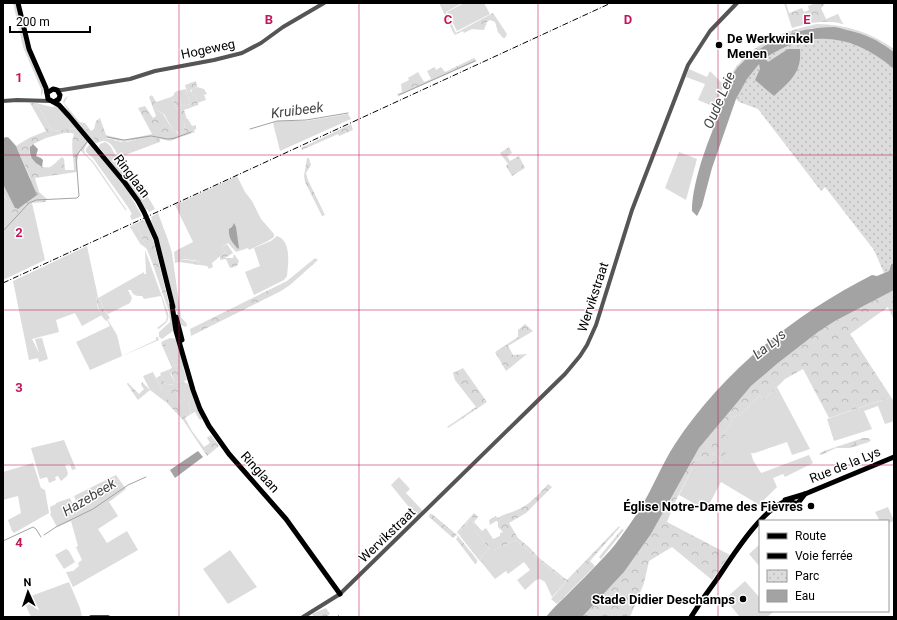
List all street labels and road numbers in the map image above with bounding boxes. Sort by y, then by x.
street label: Hogeweg [180,36,236,62]
street label: Ringlaan [111,151,153,201]
street label: Wervikstraat [575,260,611,334]
street label: Rue de la Lys [807,444,883,486]
street label: Ringlaan [238,448,282,496]
street label: Wervikstraat [356,504,418,566]

